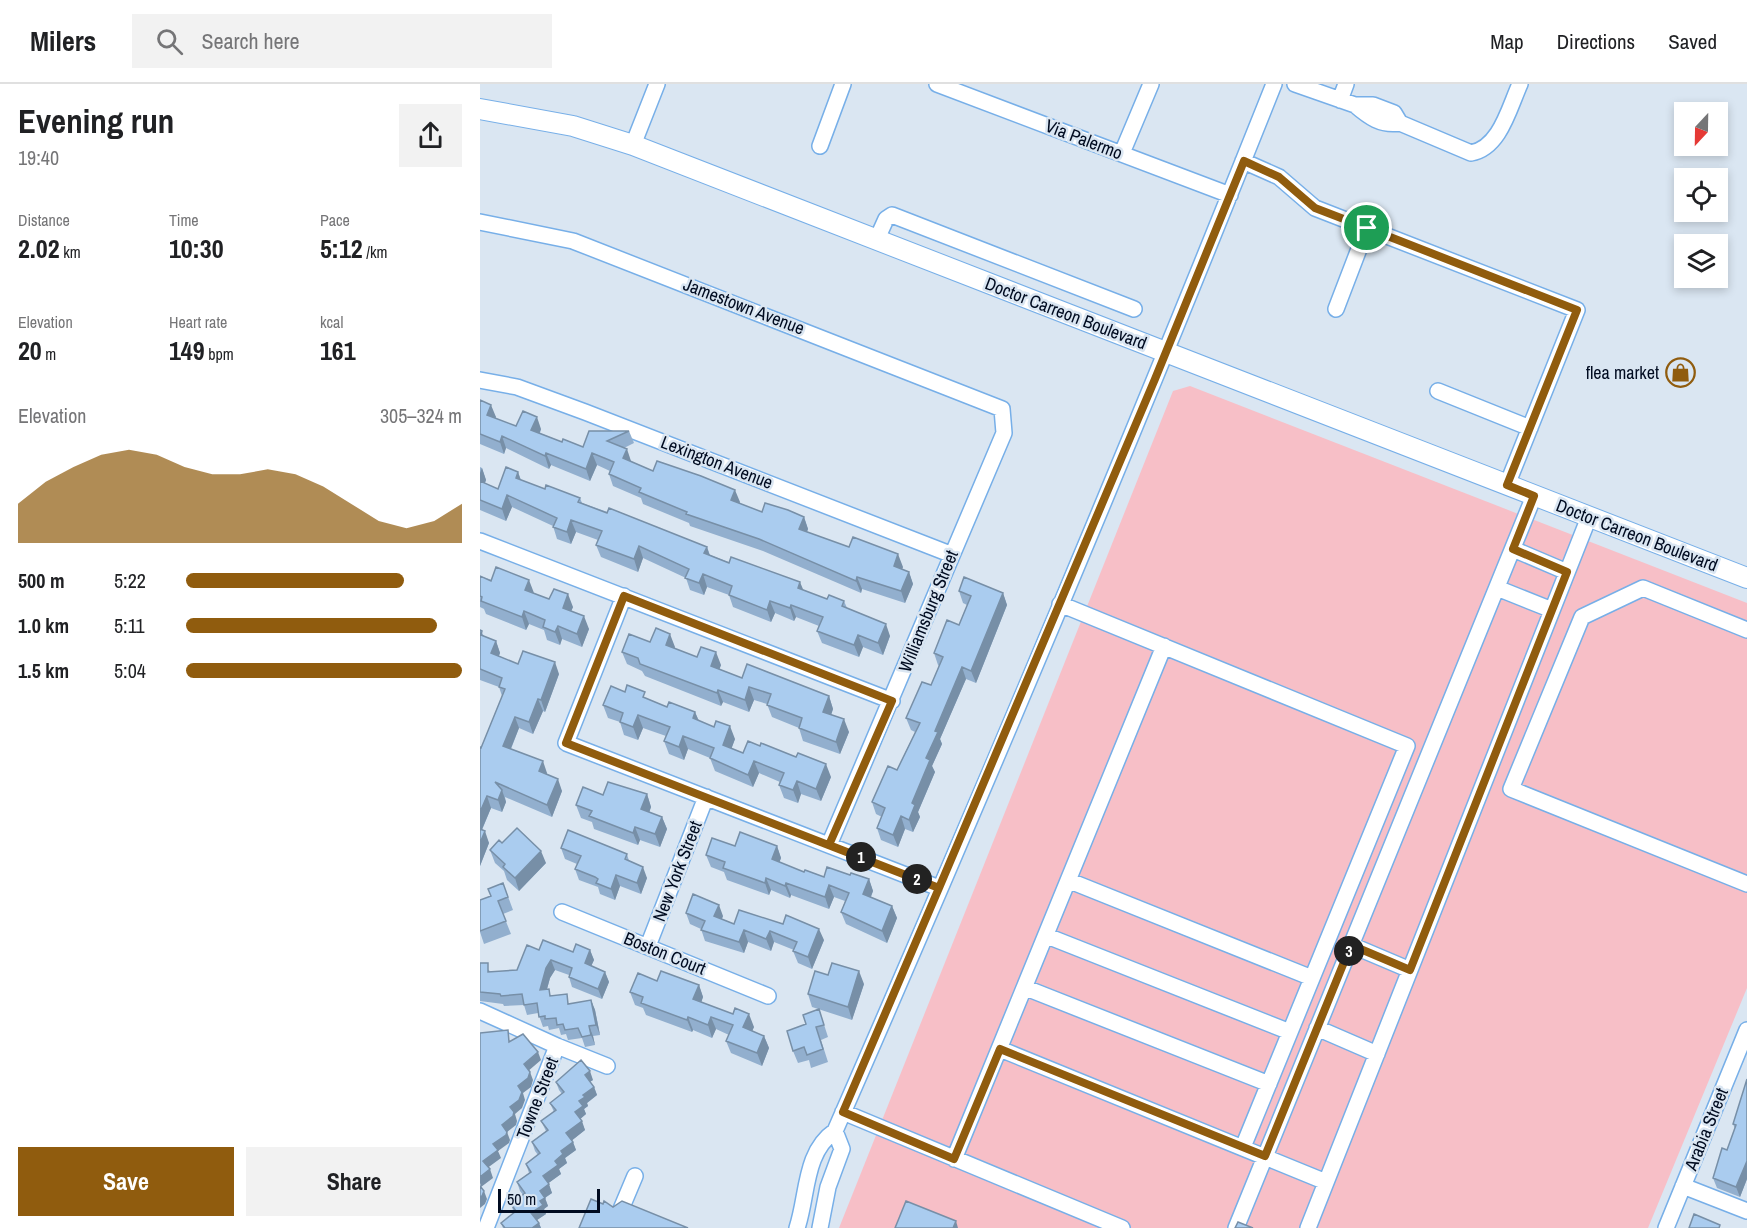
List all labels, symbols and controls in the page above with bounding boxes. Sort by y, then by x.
search box [132,14,552,68]
text: Milers [30,22,96,60]
icon: search [153,25,186,58]
text: Search here [201,26,300,56]
text: Map [1490,27,1524,56]
text: Directions [1557,27,1635,56]
text: Saved [1668,27,1717,56]
text: Evening run [18,99,174,143]
north arrow [1674,102,1728,156]
map controls [1674,102,1728,288]
button: share [399,104,462,167]
street label: Via Palermo [1042,113,1126,165]
text: 19:40 [18,144,59,171]
button: locate [1674,168,1728,222]
pin [1341,202,1392,253]
text: Distance [18,209,70,231]
text: Time [169,209,199,231]
text: Pace [320,209,350,231]
icon: arrive [1350,211,1383,244]
text: 2.02 [18,231,60,266]
text: 10:30 [169,231,224,266]
text: 5:12 [320,231,363,266]
button: layers [1674,234,1728,288]
text: km [60,241,81,263]
text: /km [363,241,387,263]
street label: Jamestown Avenue [680,271,808,341]
street label: Doctor Carreon Boulevard [981,271,1151,355]
text: Elevation [18,311,73,333]
text: Heart rate [169,311,227,333]
text: kcal [320,311,343,333]
text: 20 [18,333,42,368]
text: 149 [169,333,205,368]
text: 161 [320,333,356,368]
text: m [42,343,56,365]
text: bpm [205,343,234,365]
shop icon: flea market [1664,356,1696,388]
place label: flea market [1586,360,1659,385]
text: Elevation [18,402,86,429]
text: 305–324 m [380,402,462,429]
street label: Lexington Avenue [657,429,777,495]
street label: Doctor Carreon Boulevard [1552,493,1722,577]
street label: Williamsburg Street [892,546,964,676]
text: 500 m [18,567,65,594]
text: 5:22 [114,567,146,594]
text: 1.0 km [18,612,69,639]
text: 5:11 [114,612,145,639]
text: 1.5 km [18,657,69,684]
text: 5:04 [114,657,146,684]
street label: New York Street [646,817,708,925]
pin: 1 [846,842,876,872]
text: 1 [857,846,865,868]
pin: 2 [902,864,932,894]
text: 2 [913,868,921,890]
street label: Boston Court [620,925,710,981]
pin: 3 [1334,936,1364,966]
text: 3 [1345,940,1353,962]
street label: Towne Street [510,1053,564,1143]
street label: Arabia Street [1678,1084,1734,1175]
button: Save [18,1147,234,1216]
button: Share [246,1147,462,1216]
scale bar [498,1186,600,1214]
text: 50 m [507,1188,536,1210]

